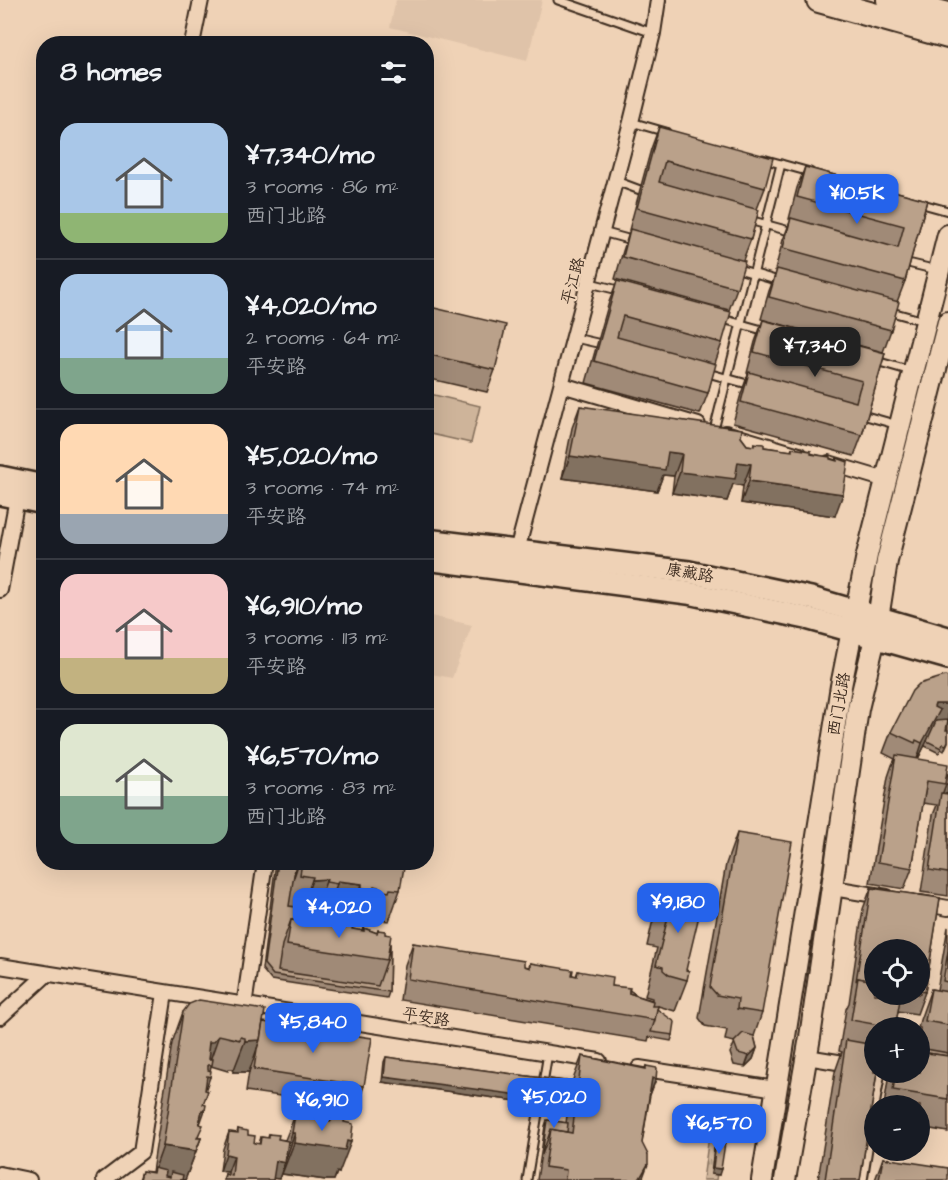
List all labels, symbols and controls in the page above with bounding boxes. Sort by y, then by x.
text: 8 homes [60,54,162,90]
icon: filters [377,56,410,89]
text: ¥7,340/mo [246,137,375,173]
icon: home [108,147,180,219]
text: 3 rooms · 86 m² [246,173,399,201]
pin: ¥10.5K [808,174,906,225]
text: ¥10.5K [830,179,884,207]
text: 西门北路 [246,202,326,230]
street label: 平江路 [556,255,590,307]
text: ¥4,020/mo [246,288,377,324]
icon: home [108,298,180,370]
text: 2 rooms · 64 m² [246,324,401,352]
pin: ¥7,340 [766,327,864,378]
text: ¥7,340 [784,332,846,360]
text: 平安路 [246,353,306,381]
text: ¥5,020/mo [246,438,377,474]
icon: home [108,448,180,520]
text: 3 rooms · 74 m² [246,474,399,502]
text: 平安路 [246,503,306,531]
street label: 康藏路 [664,558,716,588]
text: ¥6,910/mo [246,588,362,624]
icon: home [108,598,180,670]
text: 3 rooms · 113 m² [246,624,389,652]
text: 平安路 [246,653,306,681]
street label: 西门北路 [823,671,855,737]
text: ¥6,570/mo [246,738,378,774]
icon: home [108,748,180,820]
text: 3 rooms · 83 m² [246,774,396,802]
text: 西门北路 [246,803,326,831]
pin: ¥9,180 [629,883,727,934]
pin: ¥4,020 [290,888,388,939]
text: ¥9,180 [651,888,705,916]
text: ¥4,020 [307,893,371,921]
map controls [864,939,930,1161]
button: locate [864,939,930,1005]
street label: 平安路 [401,1002,451,1032]
pin: ¥5,840 [264,1003,362,1054]
text: ¥5,840 [279,1008,347,1036]
button: + [864,1017,930,1083]
pin: ¥5,020 [505,1078,603,1129]
pin: ¥6,910 [273,1081,371,1132]
text: ¥5,020 [521,1083,587,1111]
text: ¥6,910 [295,1086,349,1114]
button: − [864,1095,930,1161]
pin: ¥6,570 [670,1104,768,1155]
text: ¥6,570 [686,1109,752,1137]

